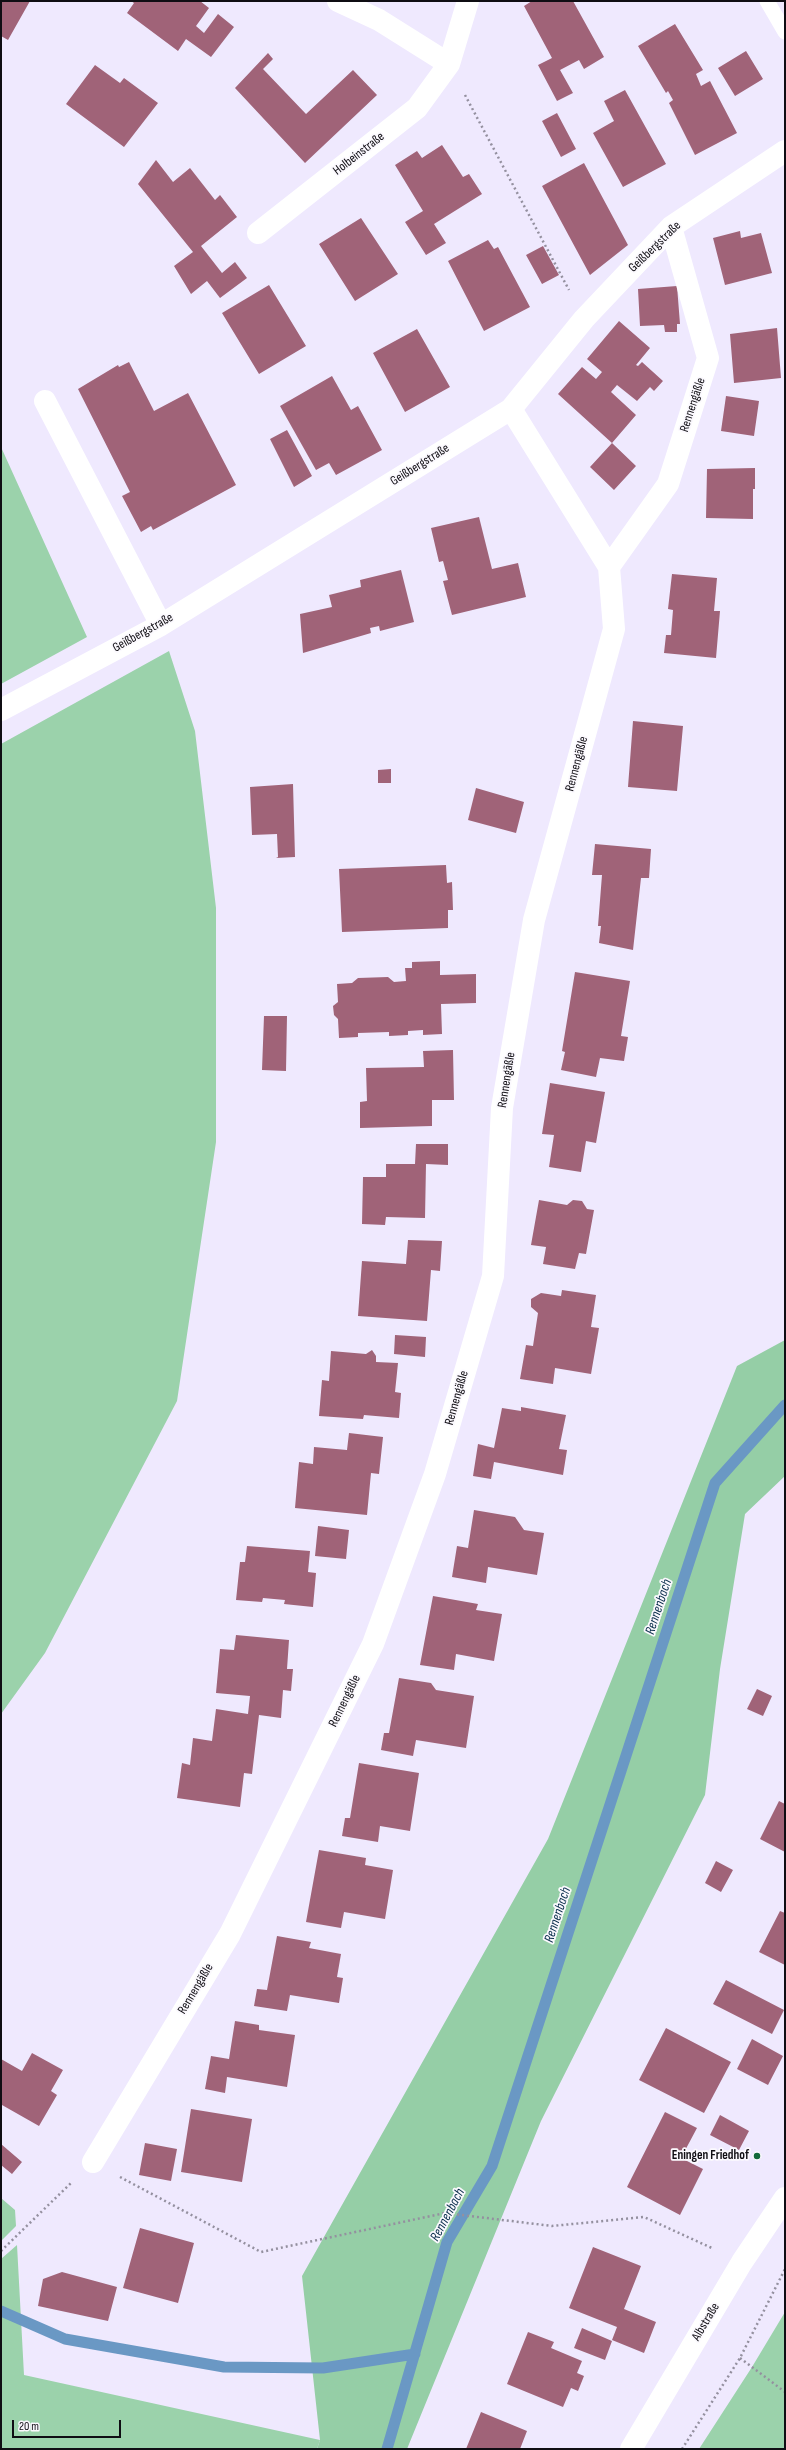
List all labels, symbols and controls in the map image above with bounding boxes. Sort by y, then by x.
street label: Holbeinstraße [330,129,388,179]
street label: Geißbergstraße [626,218,684,276]
street label: Rennengäßle [677,376,709,434]
street label: Geißbergstraße [388,441,452,489]
street label: Geißbergstraße [110,610,176,656]
street label: Rennengäßle [562,735,592,793]
street label: Rennengäßle [495,1051,519,1109]
street label: Rennengäßle [442,1369,472,1427]
water label: Rennenbach [642,1577,676,1637]
street label: Rennengäßle [326,1672,364,1730]
water label: Rennenbach [541,1885,575,1945]
street label: Rennengäßle [175,1961,217,2017]
place label: Eningen Friedhof [672,2148,749,2164]
marker: Eningen Friedhof [752,2151,762,2161]
water label: Rennenbach [427,2186,469,2244]
street label: Albstraße [689,2300,723,2344]
scale bar [14,2412,123,2438]
text: 20 m [19,2419,39,2434]

